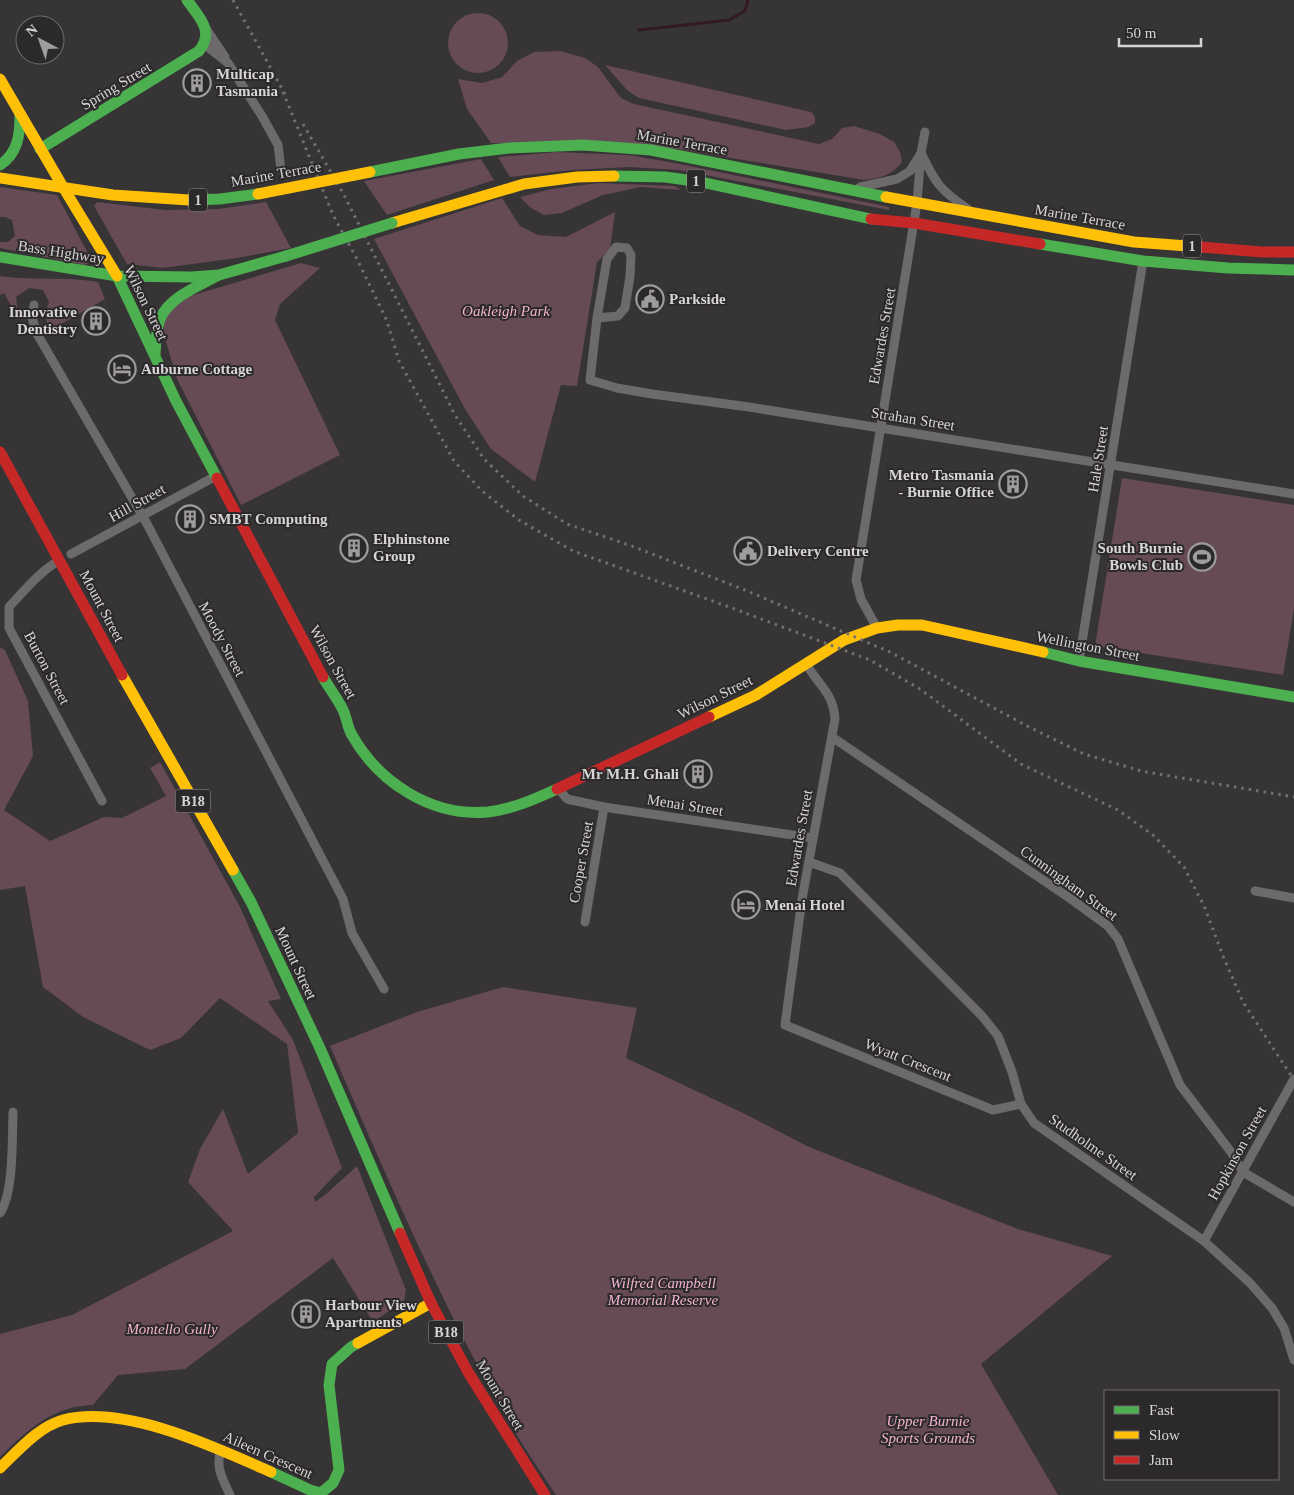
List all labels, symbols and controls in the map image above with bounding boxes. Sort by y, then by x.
north arrow [15,15,65,65]
scale bar [1119,15,1202,47]
text: N [23,22,41,40]
text: 50 m [1126,25,1157,41]
street label: Spring Street [78,58,155,113]
place label: Multicap Tasmania [216,66,278,99]
building icon: Multicap Tasmania [182,68,212,98]
street label: Marine Terrace [636,126,729,158]
street label: Marine Terrace [230,158,323,190]
road number: 1 [687,170,705,192]
road number: 1 [189,188,207,212]
street label: Marine Terrace [1034,201,1127,233]
road number: 1 [1183,235,1201,258]
street label: Bass Highway [17,237,106,267]
street label: Wilson Street [121,263,171,344]
public building icon: Parkside [635,284,665,314]
street label: Edwardes Street [866,286,899,386]
place label: Parkside [669,291,726,307]
park label: Oakleigh Park [462,303,550,319]
place label: Innovative Dentistry [9,304,77,337]
building icon: Innovative Dentistry [81,306,111,336]
hotel icon: Auburne Cottage [107,354,137,384]
place label: Auburne Cottage [141,361,253,377]
street label: Strahan Street [870,404,957,434]
street label: Hale Street [1085,424,1111,493]
place label: Metro Tasmania - Burnie Office [889,467,994,500]
building icon: Metro Tasmania - Burnie Office [998,469,1028,499]
street label: Hill Street [106,481,169,525]
building icon: SMBT Computing [175,504,205,534]
place label: SMBT Computing [209,511,328,527]
place label: Elphinstone Group [373,531,450,564]
building icon: Elphinstone Group [339,533,369,563]
public building icon: Delivery Centre [733,536,763,566]
place label: South Burnie Bowls Club [1098,540,1183,573]
sports icon: South Burnie Bowls Club [1187,542,1217,572]
place label: Delivery Centre [767,543,869,559]
street label: Mount Street [76,567,128,645]
street label: Moody Street [196,599,249,680]
street label: Wilson Street [306,622,360,702]
street label: Wellington Street [1035,628,1142,664]
street label: Burton Street [21,629,73,708]
street label: Wilson Street [675,672,756,722]
building icon: Mr M.H. Ghali [683,759,713,789]
place label: Mr M.H. Ghali [582,766,679,782]
street label: Edwardes Street [783,788,816,888]
road number: B18 [176,789,210,812]
street label: Menai Street [646,791,725,819]
street label: Cooper Street [566,819,596,904]
street label: Cunningham Street [1017,842,1121,924]
hotel icon: Menai Hotel [731,890,761,920]
place label: Menai Hotel [765,897,845,913]
street label: Mount Street [272,924,320,1003]
street label: Wyatt Crescent [862,1035,954,1085]
street label: Hopkinson Street [1205,1103,1270,1203]
street label: Studholme Street [1046,1111,1141,1184]
park label: Wilfred Campbell Memorial Reserve [607,1275,719,1308]
place label: Harbour View Apartments [325,1297,417,1330]
building icon: Harbour View Apartments [291,1299,321,1329]
road number: B18 [428,1320,464,1344]
park label: Montello Gully [125,1321,218,1337]
street label: Mount Street [473,1357,528,1434]
legend [1104,1390,1279,1480]
text: Fast [1149,1402,1175,1418]
park label: Upper Burnie Sports Grounds [881,1413,975,1446]
text: Slow [1149,1427,1180,1443]
street label: Aileen Crescent [221,1428,316,1482]
text: Jam [1149,1452,1173,1468]

